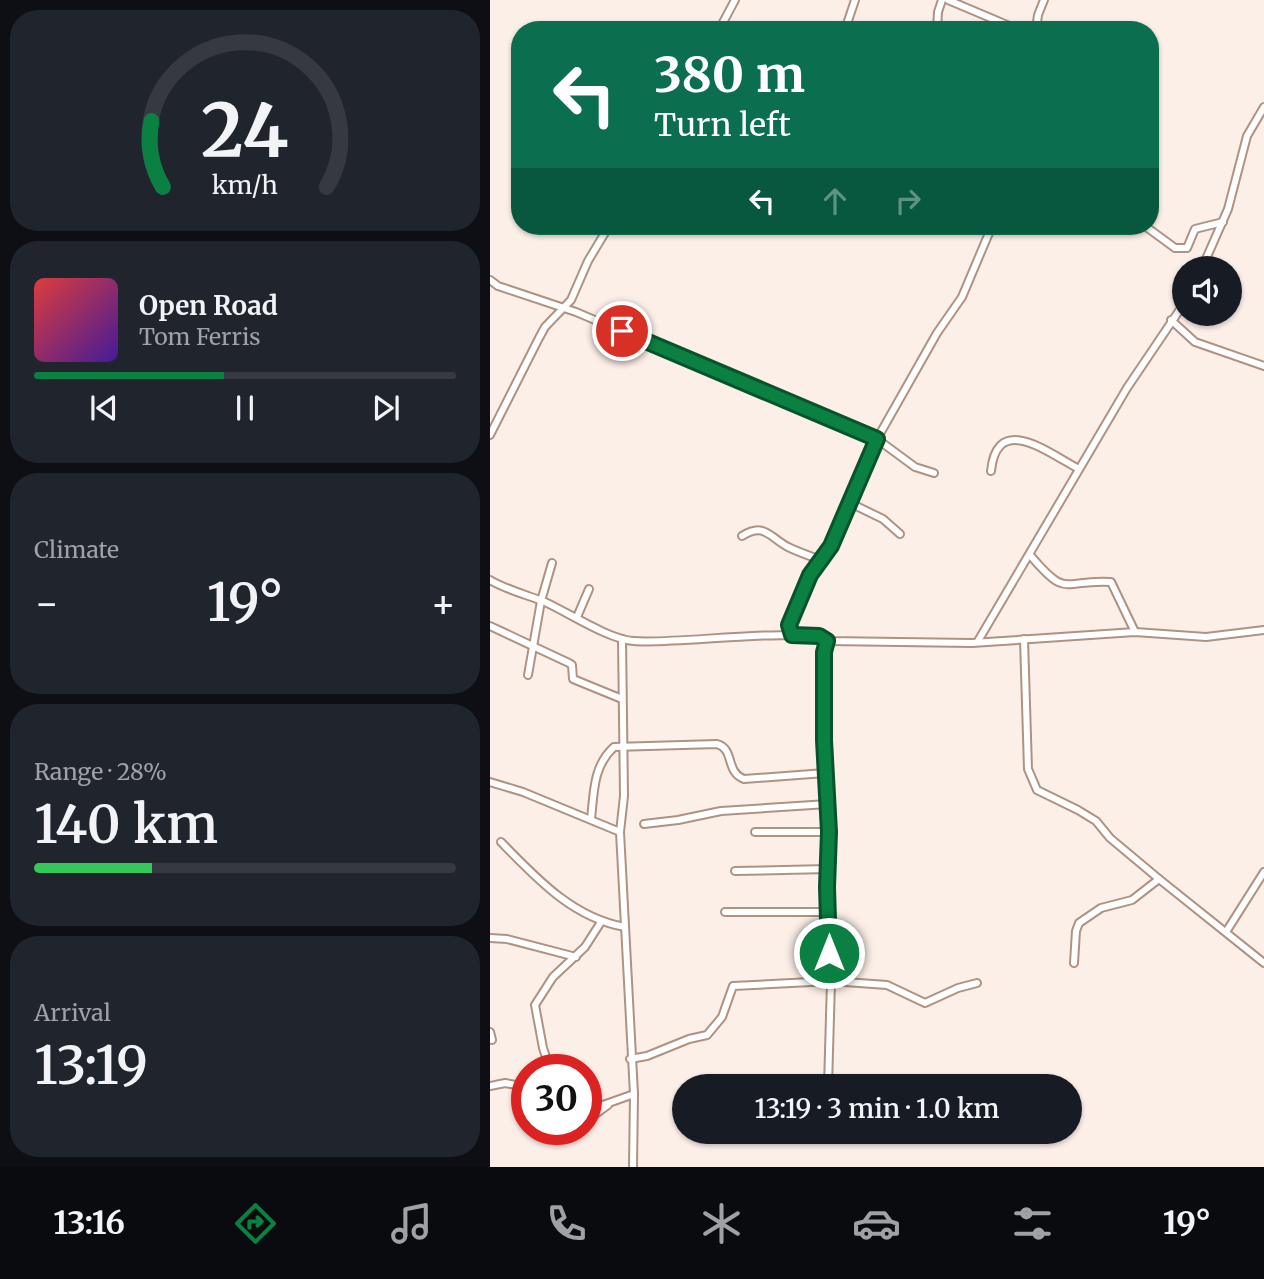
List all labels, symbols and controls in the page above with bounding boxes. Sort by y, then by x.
text: 380 m [654,44,805,105]
icon: left [539,49,630,140]
text: 24 [201,85,289,177]
text: Turn left [654,105,791,145]
text: km/h [212,169,278,201]
icon: left [743,182,781,220]
icon: ahead [816,182,854,220]
icon: right [889,182,927,220]
map controls [1172,256,1242,326]
button: sound [1172,256,1242,326]
text: Open Road [139,289,278,322]
pin [592,301,652,361]
icon: arrive [603,312,641,350]
text: Tom Ferris [139,322,261,351]
icon: previous [85,389,123,427]
icon: pause [226,389,264,427]
icon: next [367,389,405,427]
text: Climate [34,535,119,564]
text: 19° [207,570,283,635]
text: − [34,580,59,627]
text: + [431,580,456,627]
text: Range · 28% [34,757,167,786]
text: 140 km [34,792,218,857]
position arrow [792,916,866,990]
text: Arrival [34,998,111,1027]
text: 13:19 [34,1033,148,1098]
speed limit sign: 30 [511,1054,602,1145]
text: 13:19 · 3 min · 1.0 km [754,1092,1000,1125]
icon: directions [231,1199,280,1248]
icon: music [387,1199,436,1248]
icon: phone [542,1199,591,1248]
icon: climate [697,1199,746,1248]
icon: car [852,1199,901,1248]
icon: filters [1008,1199,1057,1248]
text: 13:16 [53,1203,125,1243]
text: 19° [1163,1203,1211,1243]

